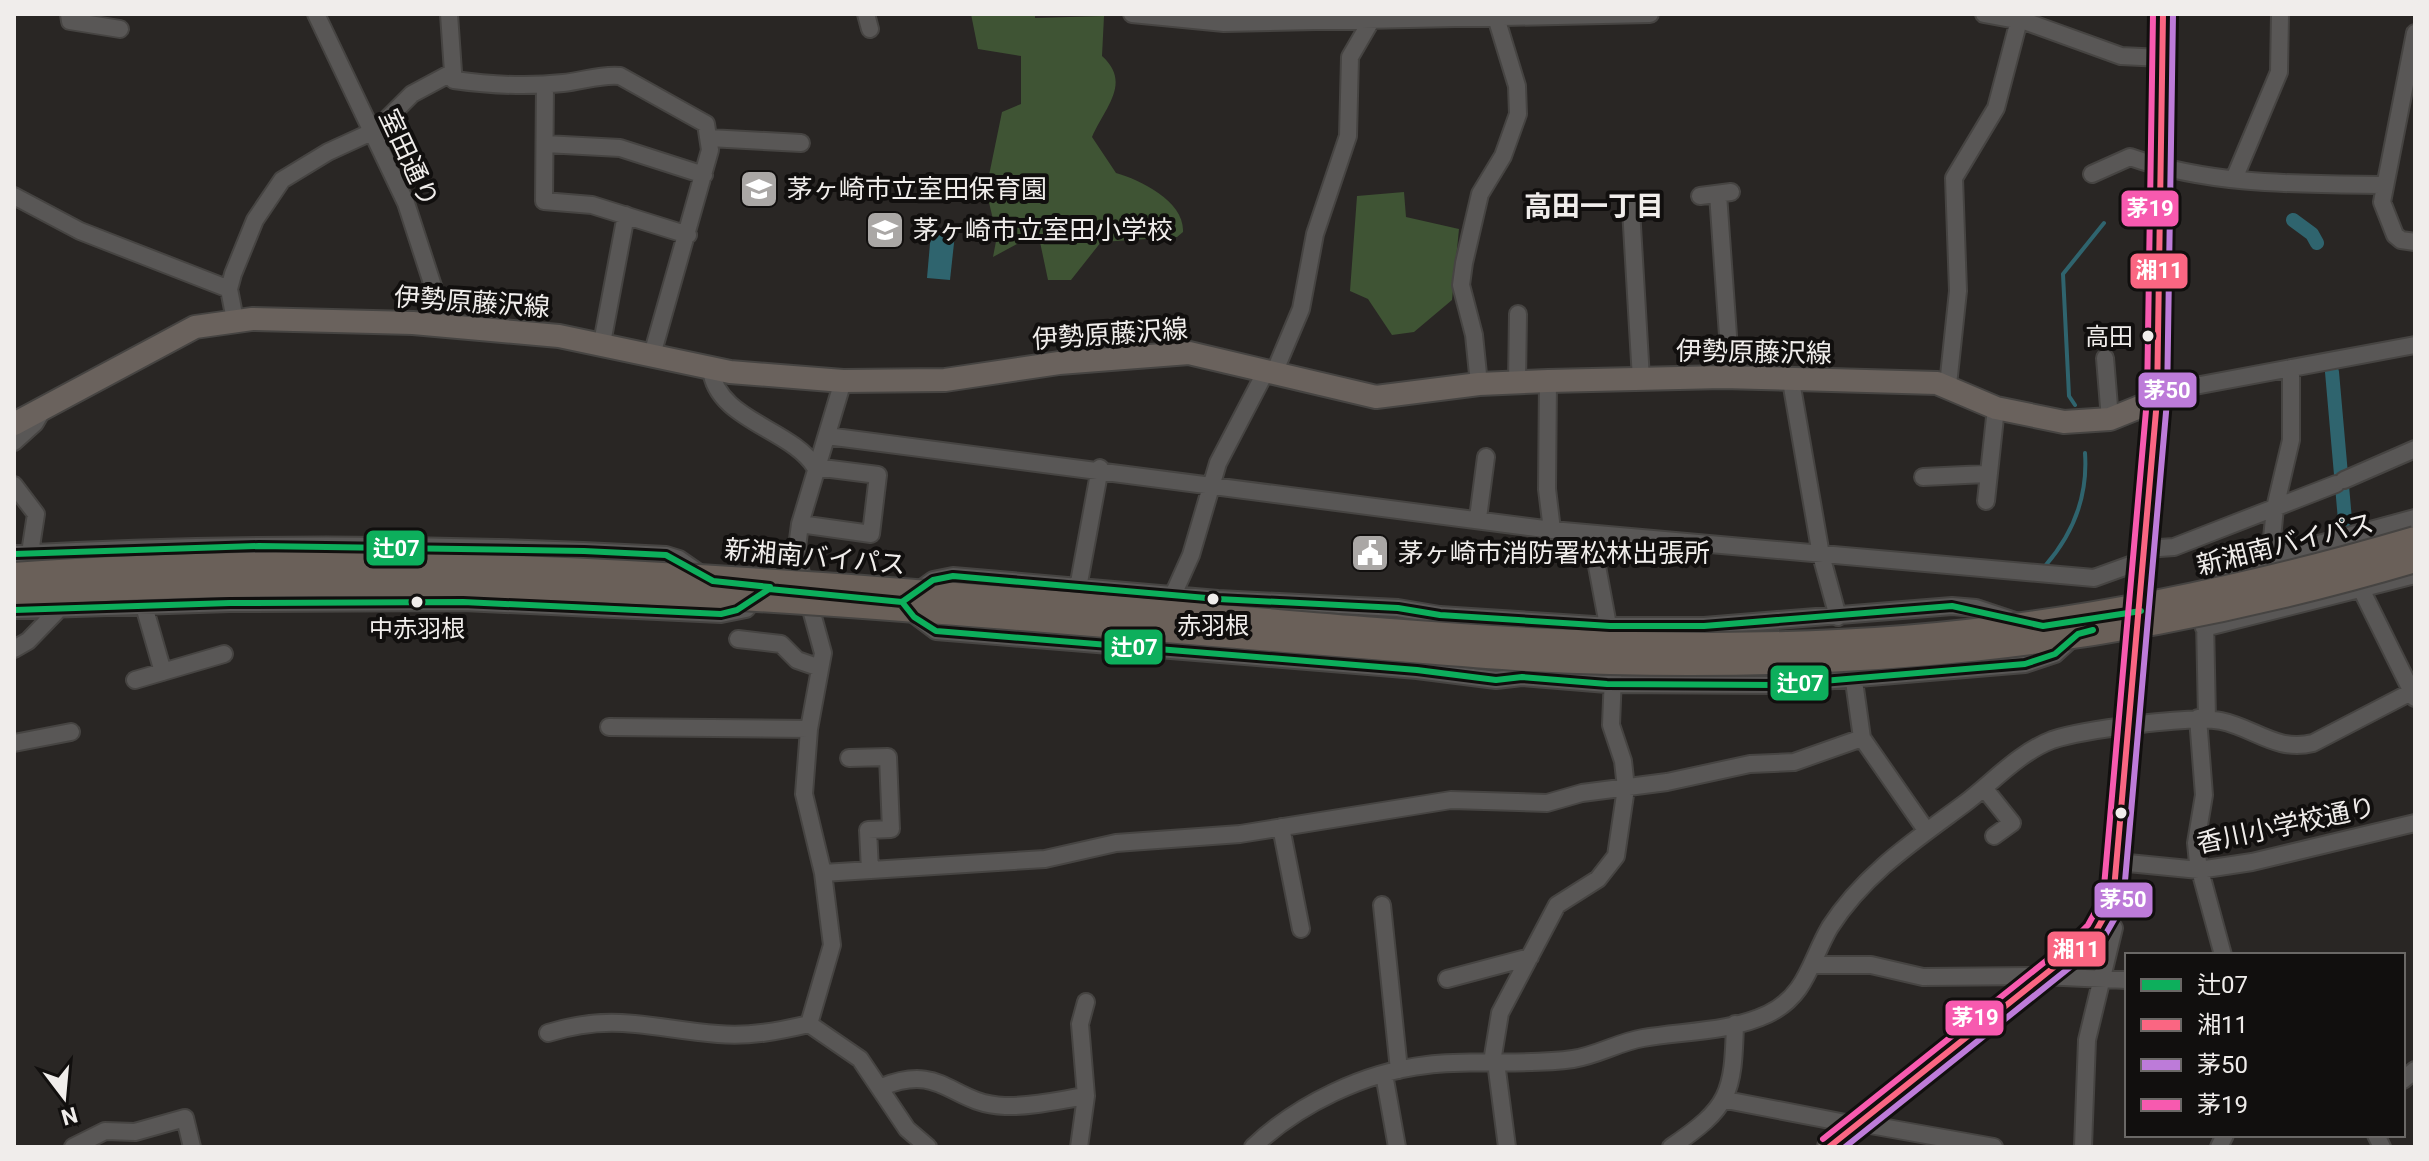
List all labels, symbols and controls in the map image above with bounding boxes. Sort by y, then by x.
street label: 室田通り [373,105,445,211]
school or university icon: 茅ヶ崎市立室田保育園 [738,168,780,210]
place label: 茅ヶ崎市立室田保育園 [787,174,1047,204]
line badge: 茅19 [2120,189,2180,228]
district label: 高田一丁目 [1524,190,1664,223]
text: 茅19 [2126,196,2174,221]
school or university icon: 茅ヶ崎市立室田小学校 [864,209,906,251]
place label: 茅ヶ崎市立室田小学校 [913,215,1173,245]
line badge: 湘11 [2129,252,2189,290]
text: 湘11 [2135,258,2183,283]
street label: 伊勢原藤沢線 [393,282,551,322]
street label: 伊勢原藤沢線 [1031,314,1189,354]
place label: 高田 [2085,323,2133,351]
marker: 高田 [2140,328,2156,344]
street label: 伊勢原藤沢線 [1676,336,1832,368]
line badge: 茅50 [2137,371,2198,409]
text: 茅50 [2143,378,2191,403]
street label: 新湘南バイパス [2193,507,2377,581]
line badge: 辻07 [365,529,426,567]
public building icon: 茅ヶ崎市消防署松林出張所 [1349,532,1391,574]
street label: 新湘南バイパス [723,534,907,580]
text: 辻07 [372,536,420,561]
place label: 茅ヶ崎市消防署松林出張所 [1398,538,1710,568]
marker: 赤羽根 [1205,591,1221,607]
marker: 中赤羽根 [409,594,425,610]
place label: 赤羽根 [1177,612,1249,640]
place label: 中赤羽根 [369,615,465,643]
line badge: 辻07 [1103,628,1164,666]
text: 辻07 [1110,635,1158,660]
line badge: 辻07 [1769,664,1830,702]
text: 辻07 [1776,671,1824,696]
street label: 香川小学校通り [2194,791,2378,859]
unlabelled marker [2113,805,2129,821]
line badge: 茅50 [2093,881,2154,919]
text: 茅50 [2099,887,2147,912]
line badge: 湘11 [2046,930,2107,968]
text: 湘11 [2052,937,2100,962]
legend [2125,953,2405,1137]
text: 辻07 [2197,971,2248,999]
line badge: 茅19 [1944,999,2005,1037]
text: 茅19 [1951,1005,1999,1030]
text: 湘11 [2197,1011,2248,1039]
text: 茅50 [2197,1051,2248,1079]
north arrow [24,1057,104,1137]
text: 茅19 [2197,1091,2248,1119]
text: N [58,1102,80,1130]

